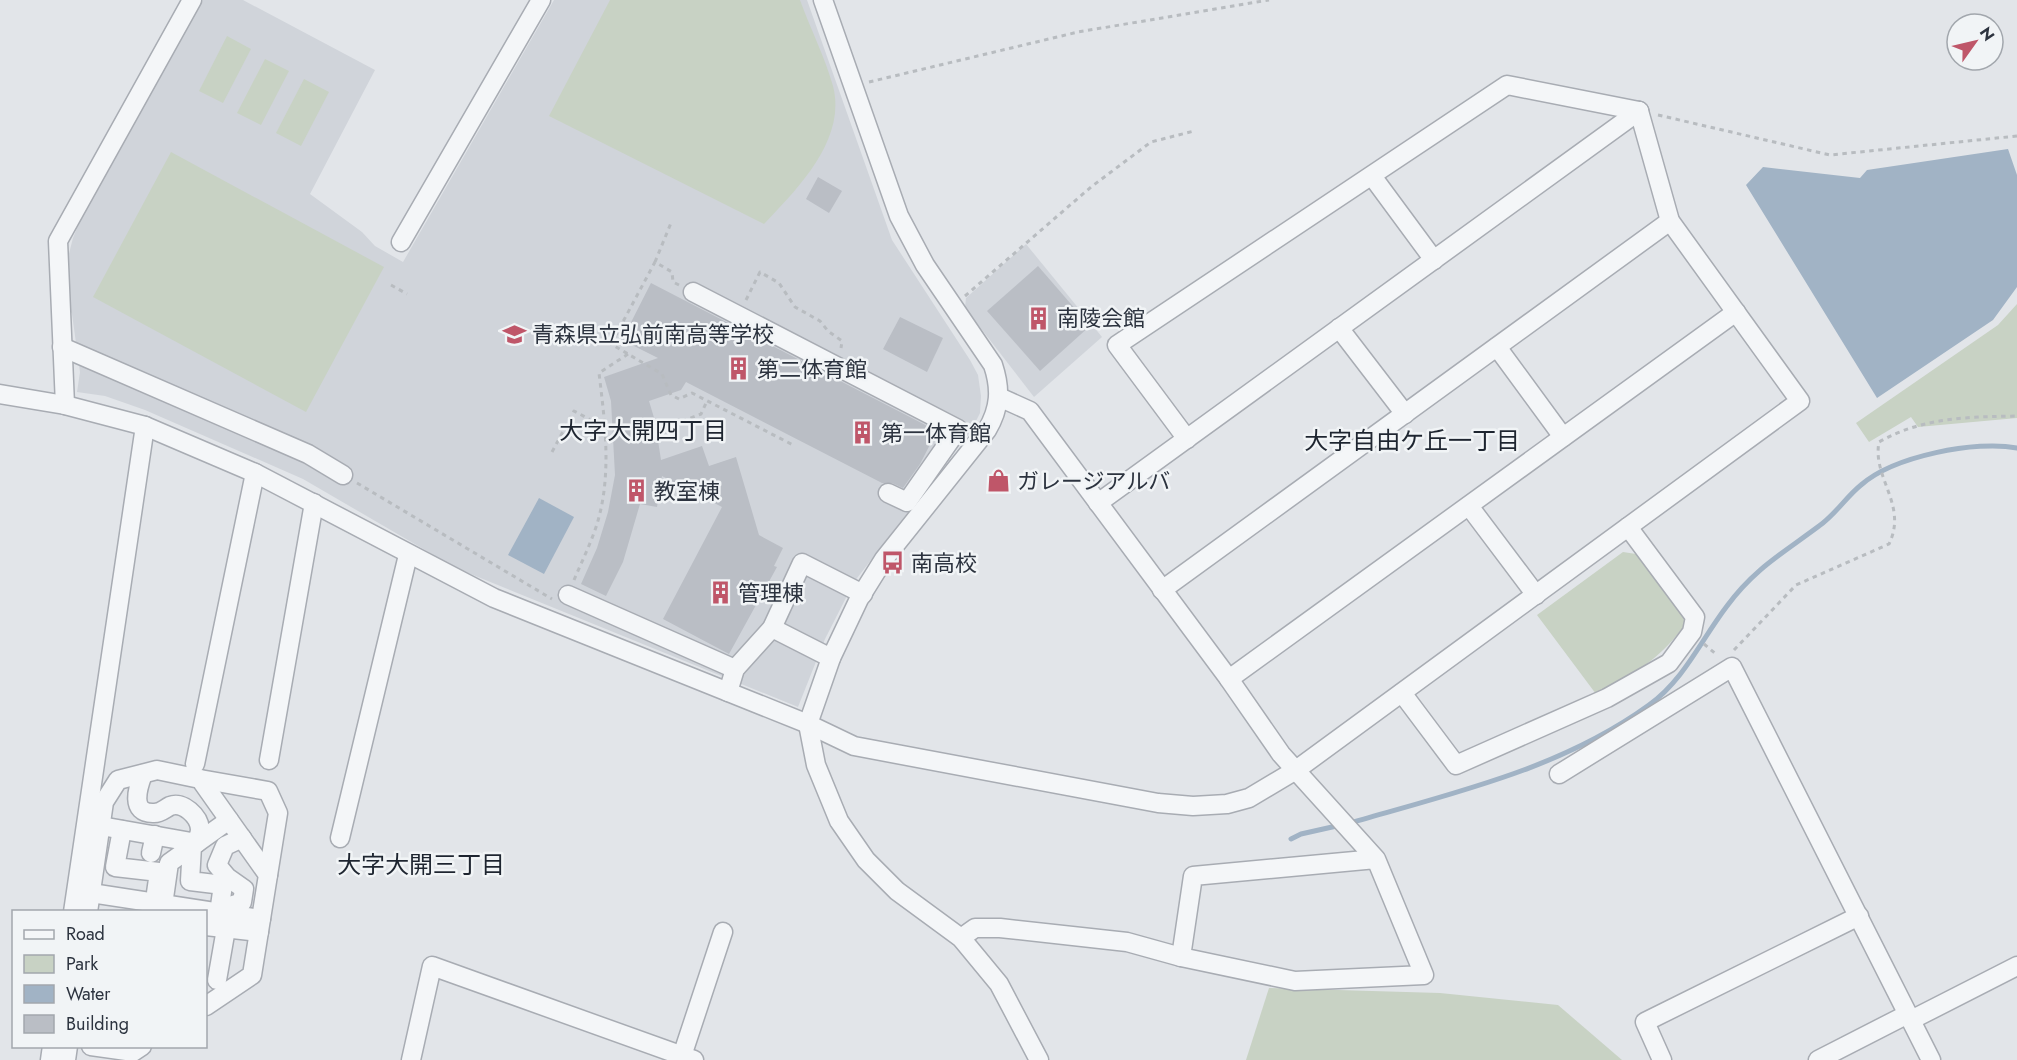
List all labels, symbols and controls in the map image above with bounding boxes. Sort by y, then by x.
north arrow [1945,12,2005,72]
text: N [1974,22,2000,46]
place label: 南陵会館 [1057,302,1145,334]
building icon: 南陵会館 [1026,305,1052,331]
place label: 青森県立弘前南高等学校 [532,318,774,350]
school or university icon: 青森県立弘前南高等学校 [501,321,527,347]
place label: 第二体育館 [757,353,867,385]
building icon: 第二体育館 [726,356,752,382]
district label: 大字大開四丁目 [559,413,727,448]
place label: 第一体育館 [881,417,991,449]
building icon: 第一体育館 [850,420,876,446]
district label: 大字自由ケ丘一丁目 [1304,423,1520,458]
place label: ガレージアルバ [1017,465,1170,497]
shop icon: ガレージアルバ [986,468,1012,494]
place label: 教室棟 [654,475,720,507]
building icon: 教室棟 [623,478,649,504]
place label: 南高校 [911,547,977,579]
bus stop icon: 南高校 [880,550,906,576]
place label: 管理棟 [738,577,804,609]
building icon: 管理棟 [707,580,733,606]
district label: 大字大開三丁目 [337,847,505,882]
legend [12,910,207,1048]
text: Road [66,921,105,947]
text: Park [66,951,98,977]
text: Water [66,981,111,1007]
text: Building [66,1011,129,1037]

